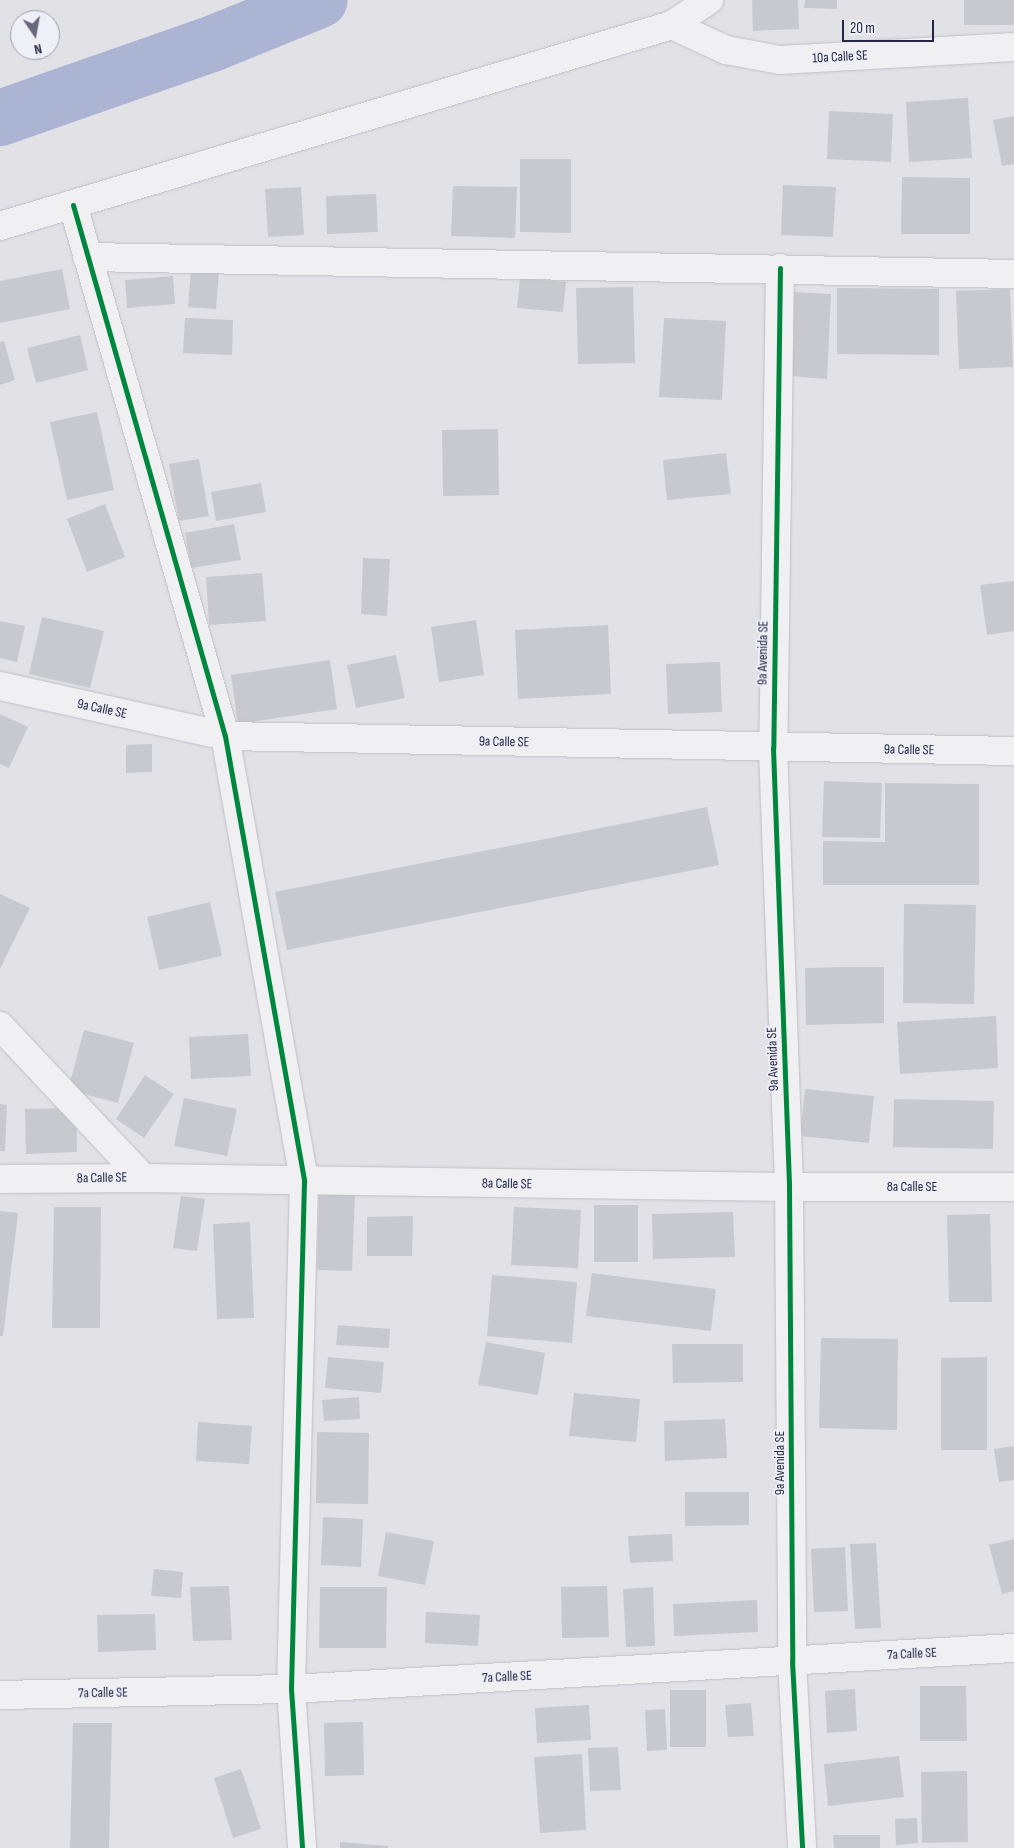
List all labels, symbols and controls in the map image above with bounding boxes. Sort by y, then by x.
north arrow [10,10,60,60]
scale bar [844,10,936,42]
text: 20 m [850,19,875,38]
text: N [33,40,43,58]
street label: 10a Calle SE [812,47,868,67]
street label: 9a Avenida SE [754,621,772,685]
street label: 9a Calle SE [76,696,128,722]
street label: 9a Calle SE [479,733,529,751]
street label: 9a Calle SE [884,741,934,759]
street label: 9a Avenida SE [763,1027,783,1091]
street label: 8a Calle SE [77,1169,127,1187]
street label: 8a Calle SE [482,1175,532,1193]
street label: 8a Calle SE [887,1179,937,1195]
street label: 9a Avenida SE [772,1431,788,1495]
street label: 7a Calle SE [887,1644,937,1664]
street label: 7a Calle SE [482,1667,532,1687]
street label: 7a Calle SE [78,1684,128,1702]

